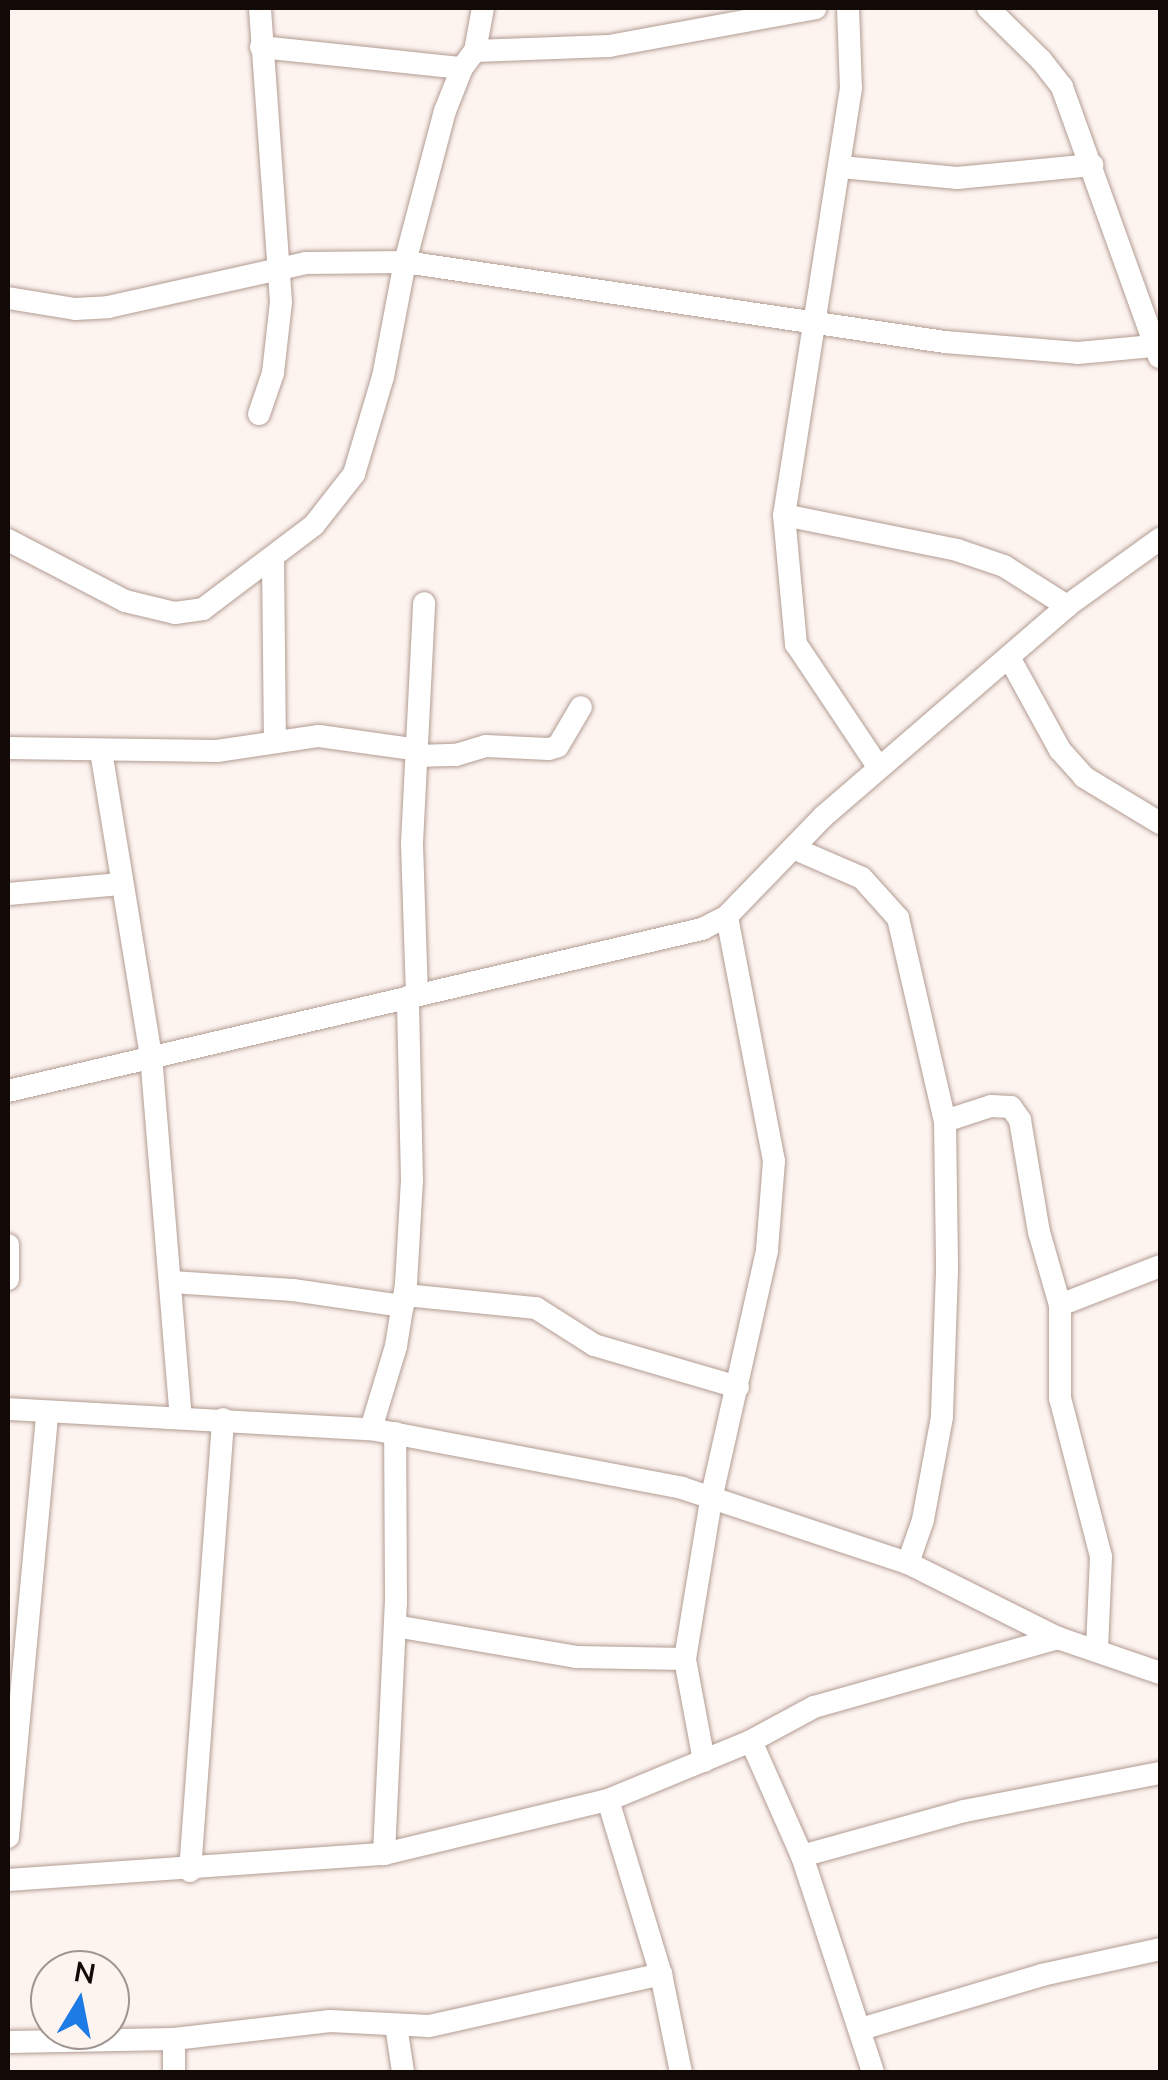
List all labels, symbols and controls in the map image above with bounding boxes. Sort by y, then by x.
north arrow [30,1950,130,2050]
text: N [71,1953,98,1991]

